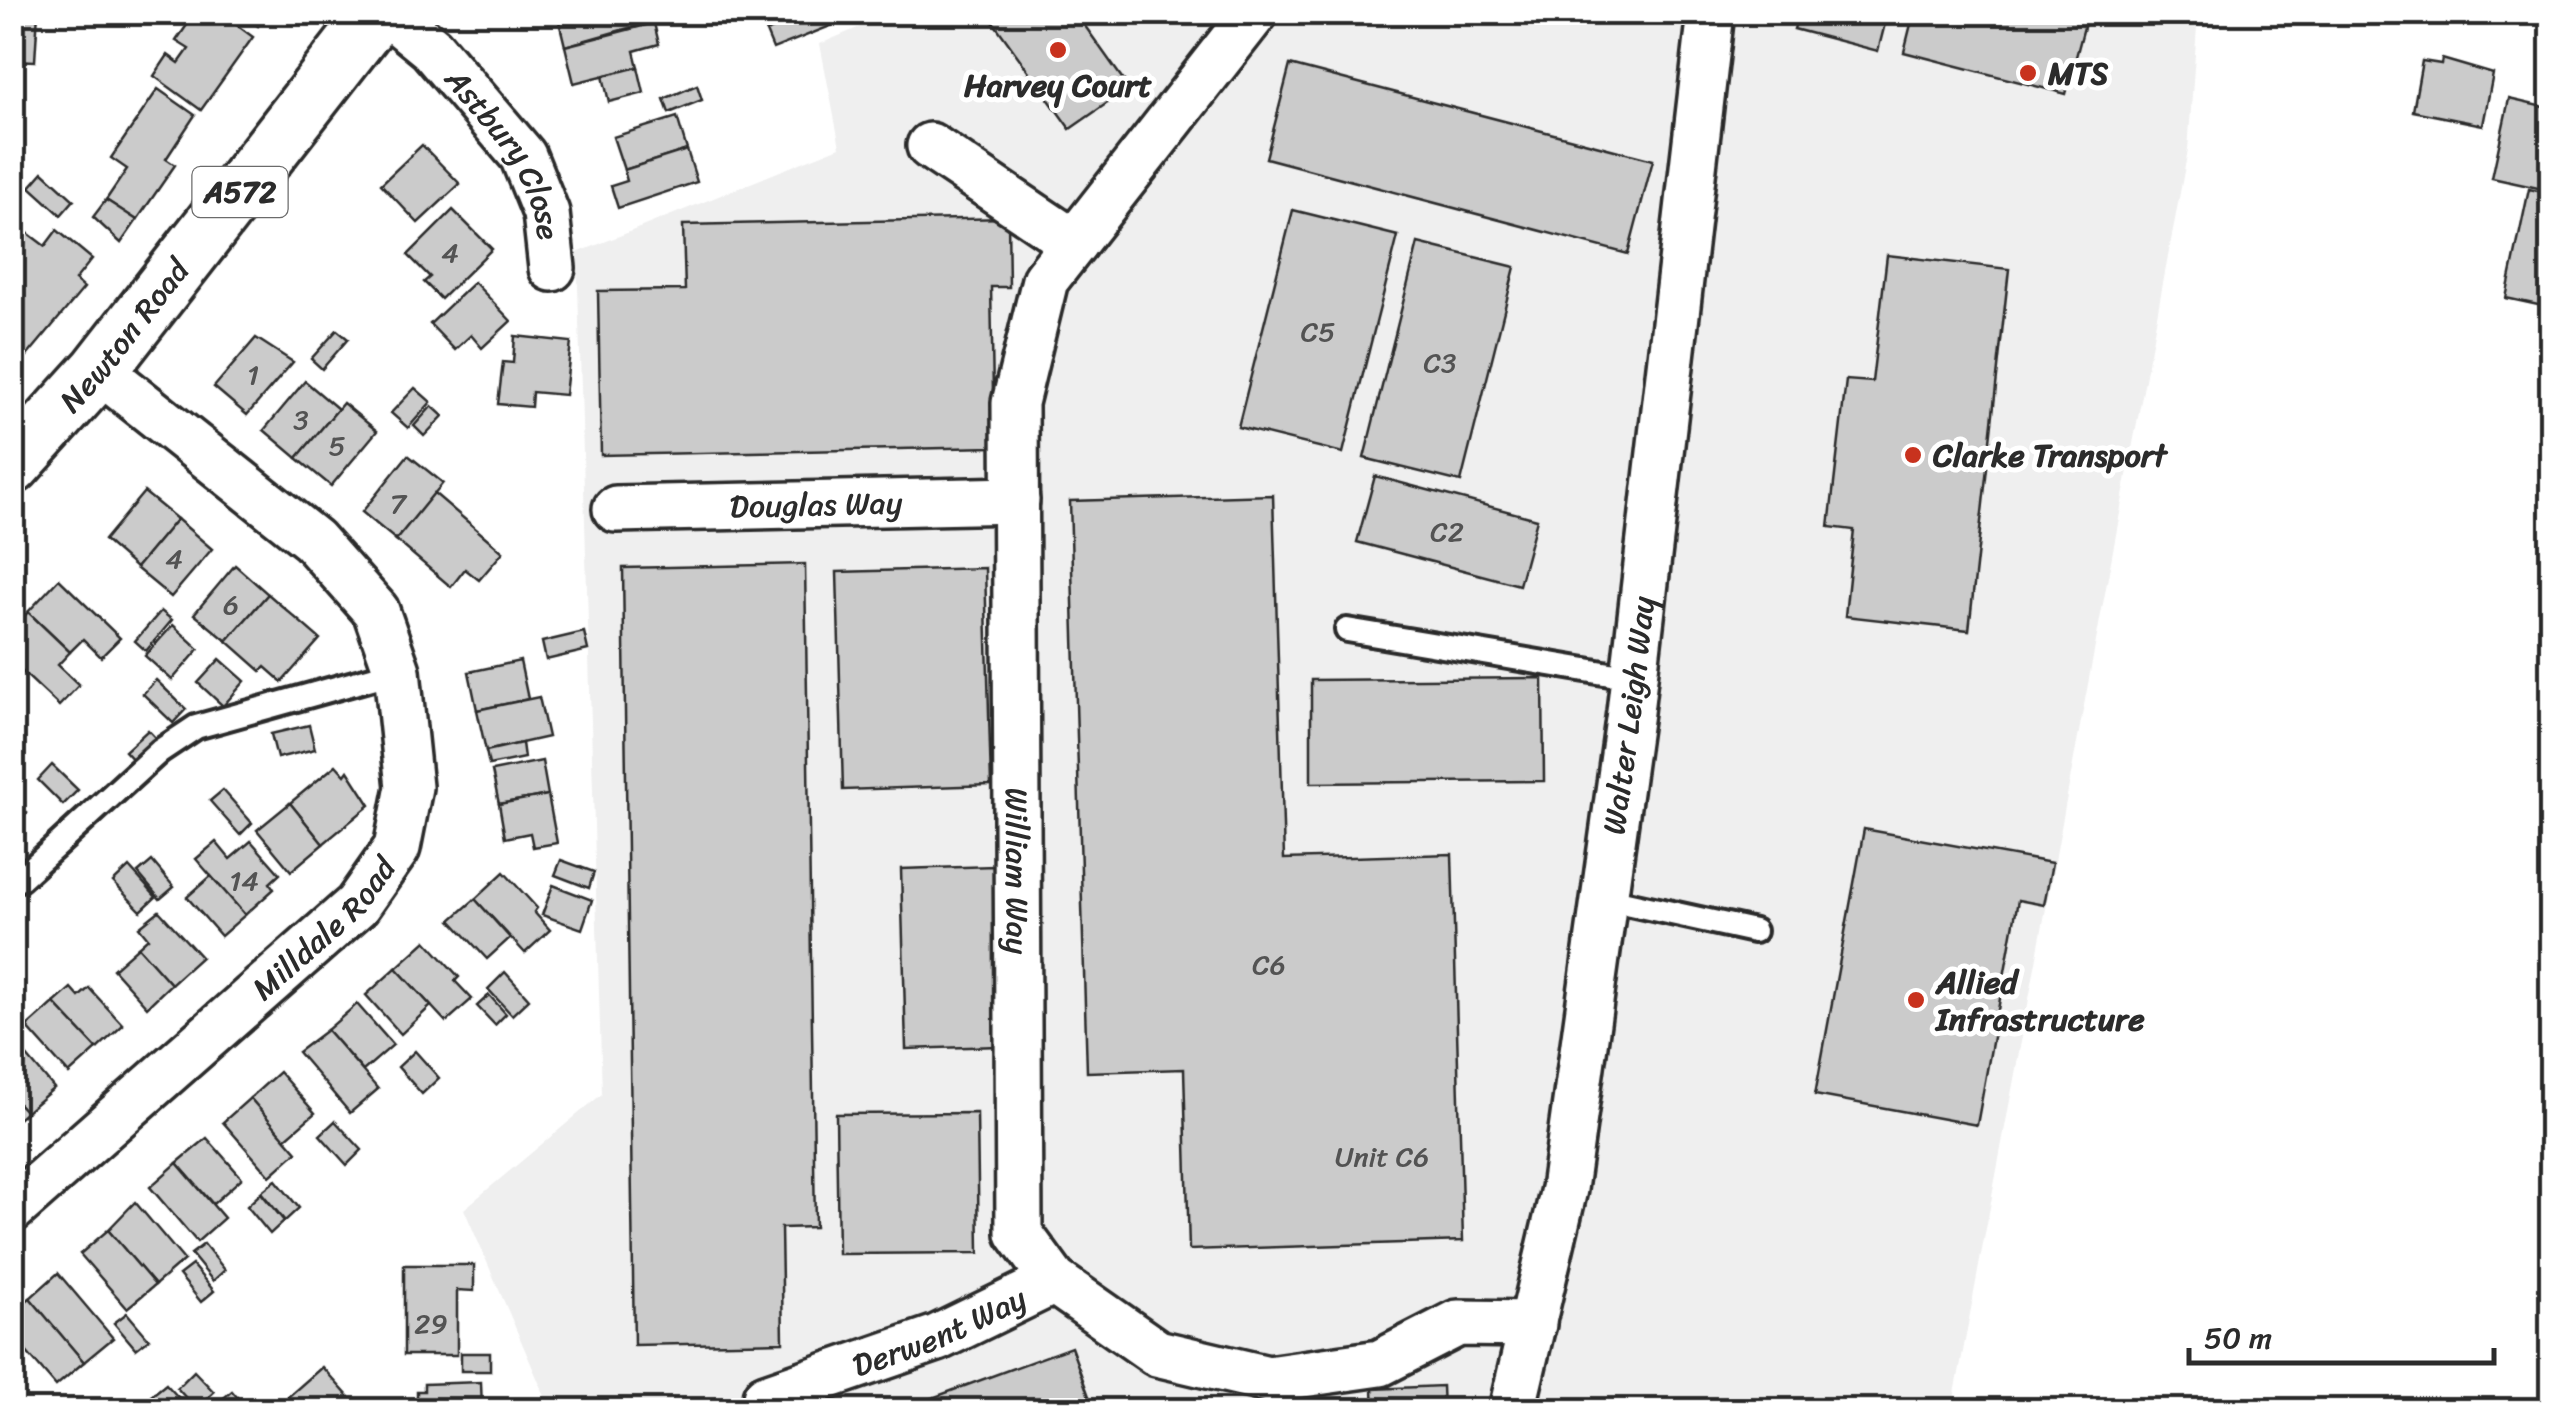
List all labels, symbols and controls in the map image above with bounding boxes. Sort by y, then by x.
marker: Harvey Court [1047,39,1069,61]
place label: MTS [2047,45,2109,102]
street label: Astbury Close [429,54,577,243]
place label: Harvey Court [964,57,1152,114]
marker: MTS [2017,62,2039,84]
road number: A572 [192,167,288,217]
house number: 4 [441,228,459,277]
street label: Newton Road [45,245,206,427]
house number: C5 [1301,307,1335,356]
house number: C3 [1424,338,1456,387]
house number: 1 [247,350,259,399]
house number: 3 [293,395,309,444]
house number: 5 [328,421,346,470]
place label: Clarke Transport [1932,427,2169,484]
marker: Clarke Transport [1902,444,1924,466]
street label: Douglas Way [729,475,903,535]
house number: 7 [390,479,408,528]
house number: C2 [1430,507,1464,556]
house number: 4 [165,534,183,583]
house number: 6 [223,580,239,629]
street label: Walter Leigh Way [1585,593,1672,838]
street label: William Way [988,787,1046,955]
street label: Milldale Road [238,843,413,1015]
house number: 14 [229,856,259,905]
house number: C6 [1252,940,1286,989]
place label: Allied Infrastructure [1934,954,2145,1048]
marker: Allied Infrastructure [1905,989,1927,1011]
house number: Unit C6 [1335,1132,1429,1181]
street label: Derwent Way [845,1270,1037,1394]
house number: 29 [414,1299,448,1348]
scale bar [2189,1303,2494,1365]
text: 50 m [2204,1311,2272,1365]

